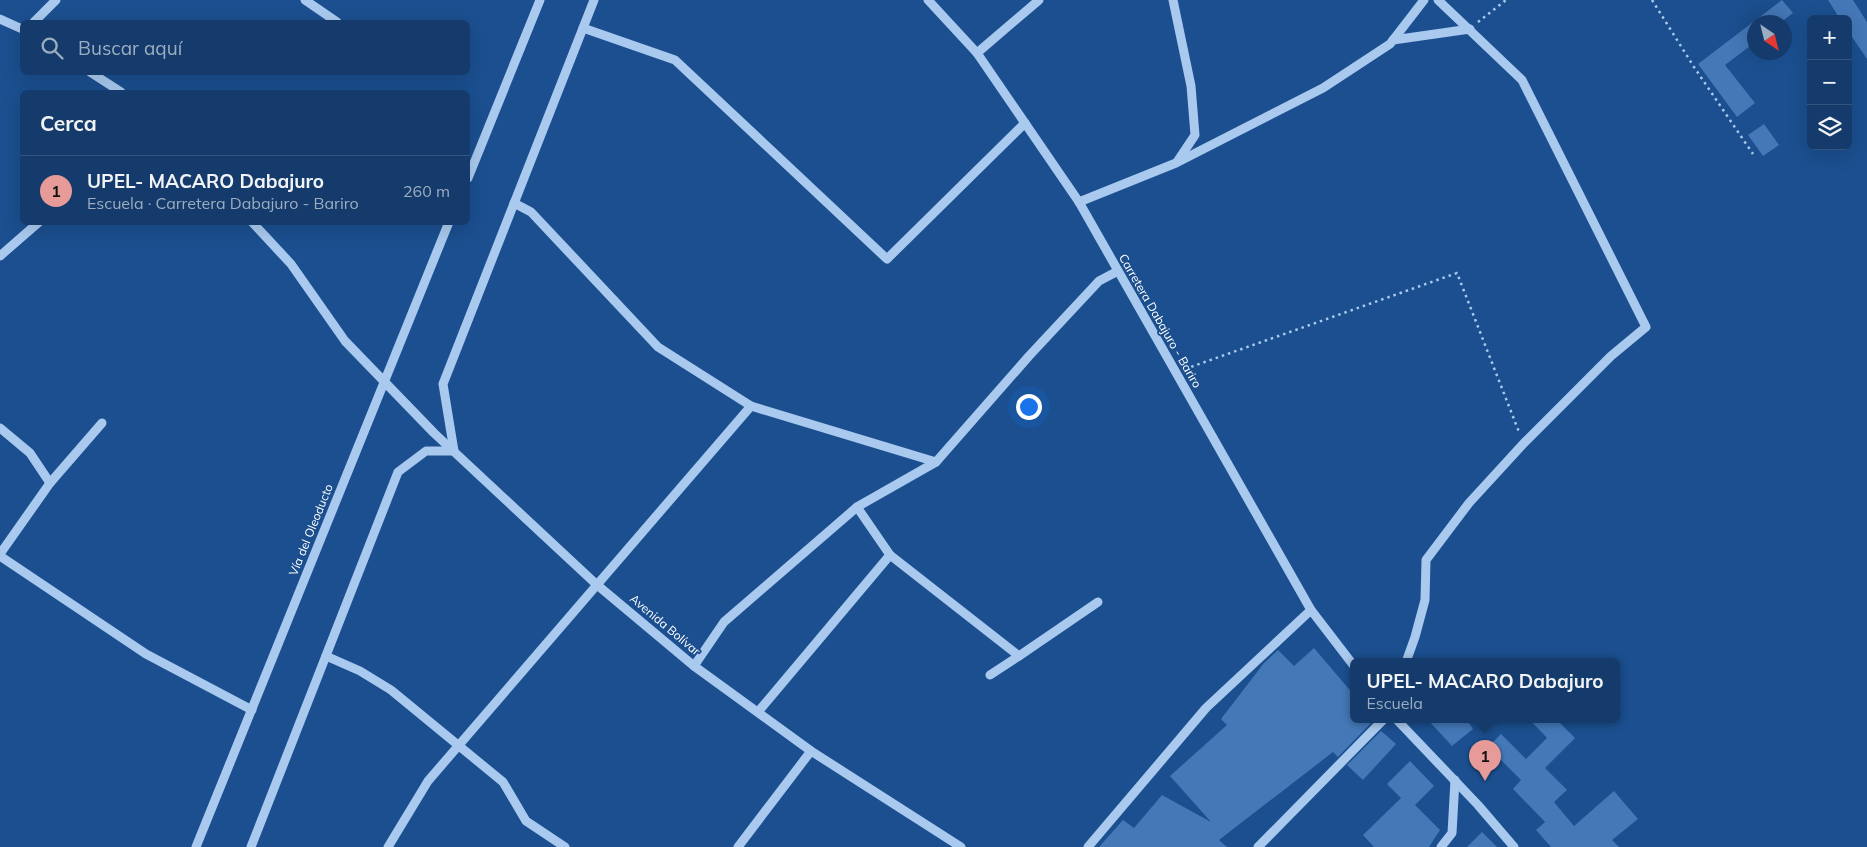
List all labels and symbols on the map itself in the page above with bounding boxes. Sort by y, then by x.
north arrow [1747,15,1792,60]
street label: Carretera Dabajuro - Bariro [1116,251,1205,391]
your location [1016,394,1042,420]
street label: Vía del Oleoducto [285,482,336,578]
street label: Avenida Bolívar [627,591,704,659]
pin: 1 [1469,740,1501,781]

